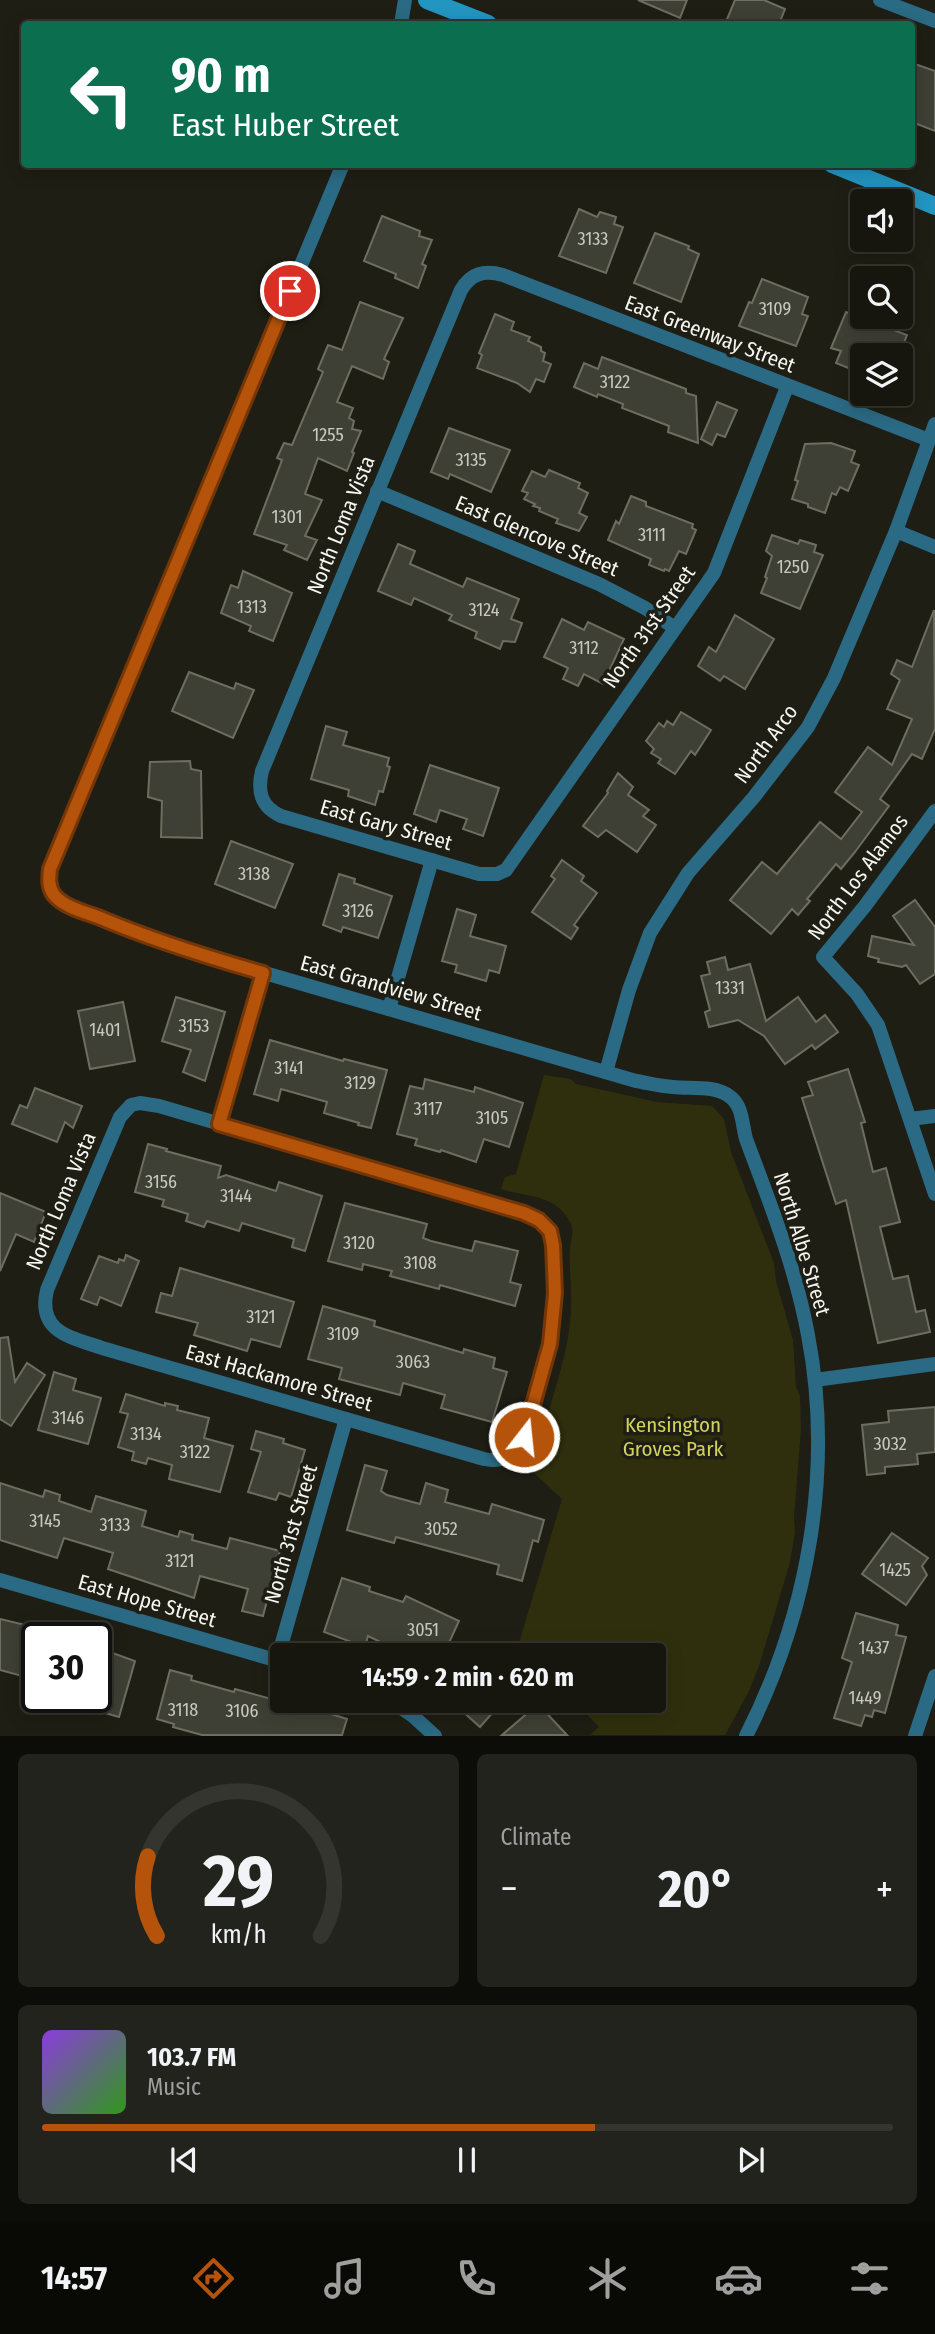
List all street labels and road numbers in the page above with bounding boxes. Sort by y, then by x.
street label: East Greenway Street [621,290,799,379]
street label: North Loma Vista [301,452,381,598]
street label: East Glencove Street [451,490,623,582]
street label: North 31st Street [597,561,701,693]
street label: North Arco [729,699,803,789]
street label: East Gary Street [317,794,455,856]
street label: North Los Alamos [802,809,914,945]
street label: East Grandview Street [297,950,485,1026]
street label: North Loma Vista [20,1128,102,1274]
street label: North Albe Street [768,1169,836,1319]
street label: East Hackamore Street [183,1339,376,1417]
street label: North 31st Street [259,1461,323,1607]
street label: East Hope Street [75,1569,219,1633]

